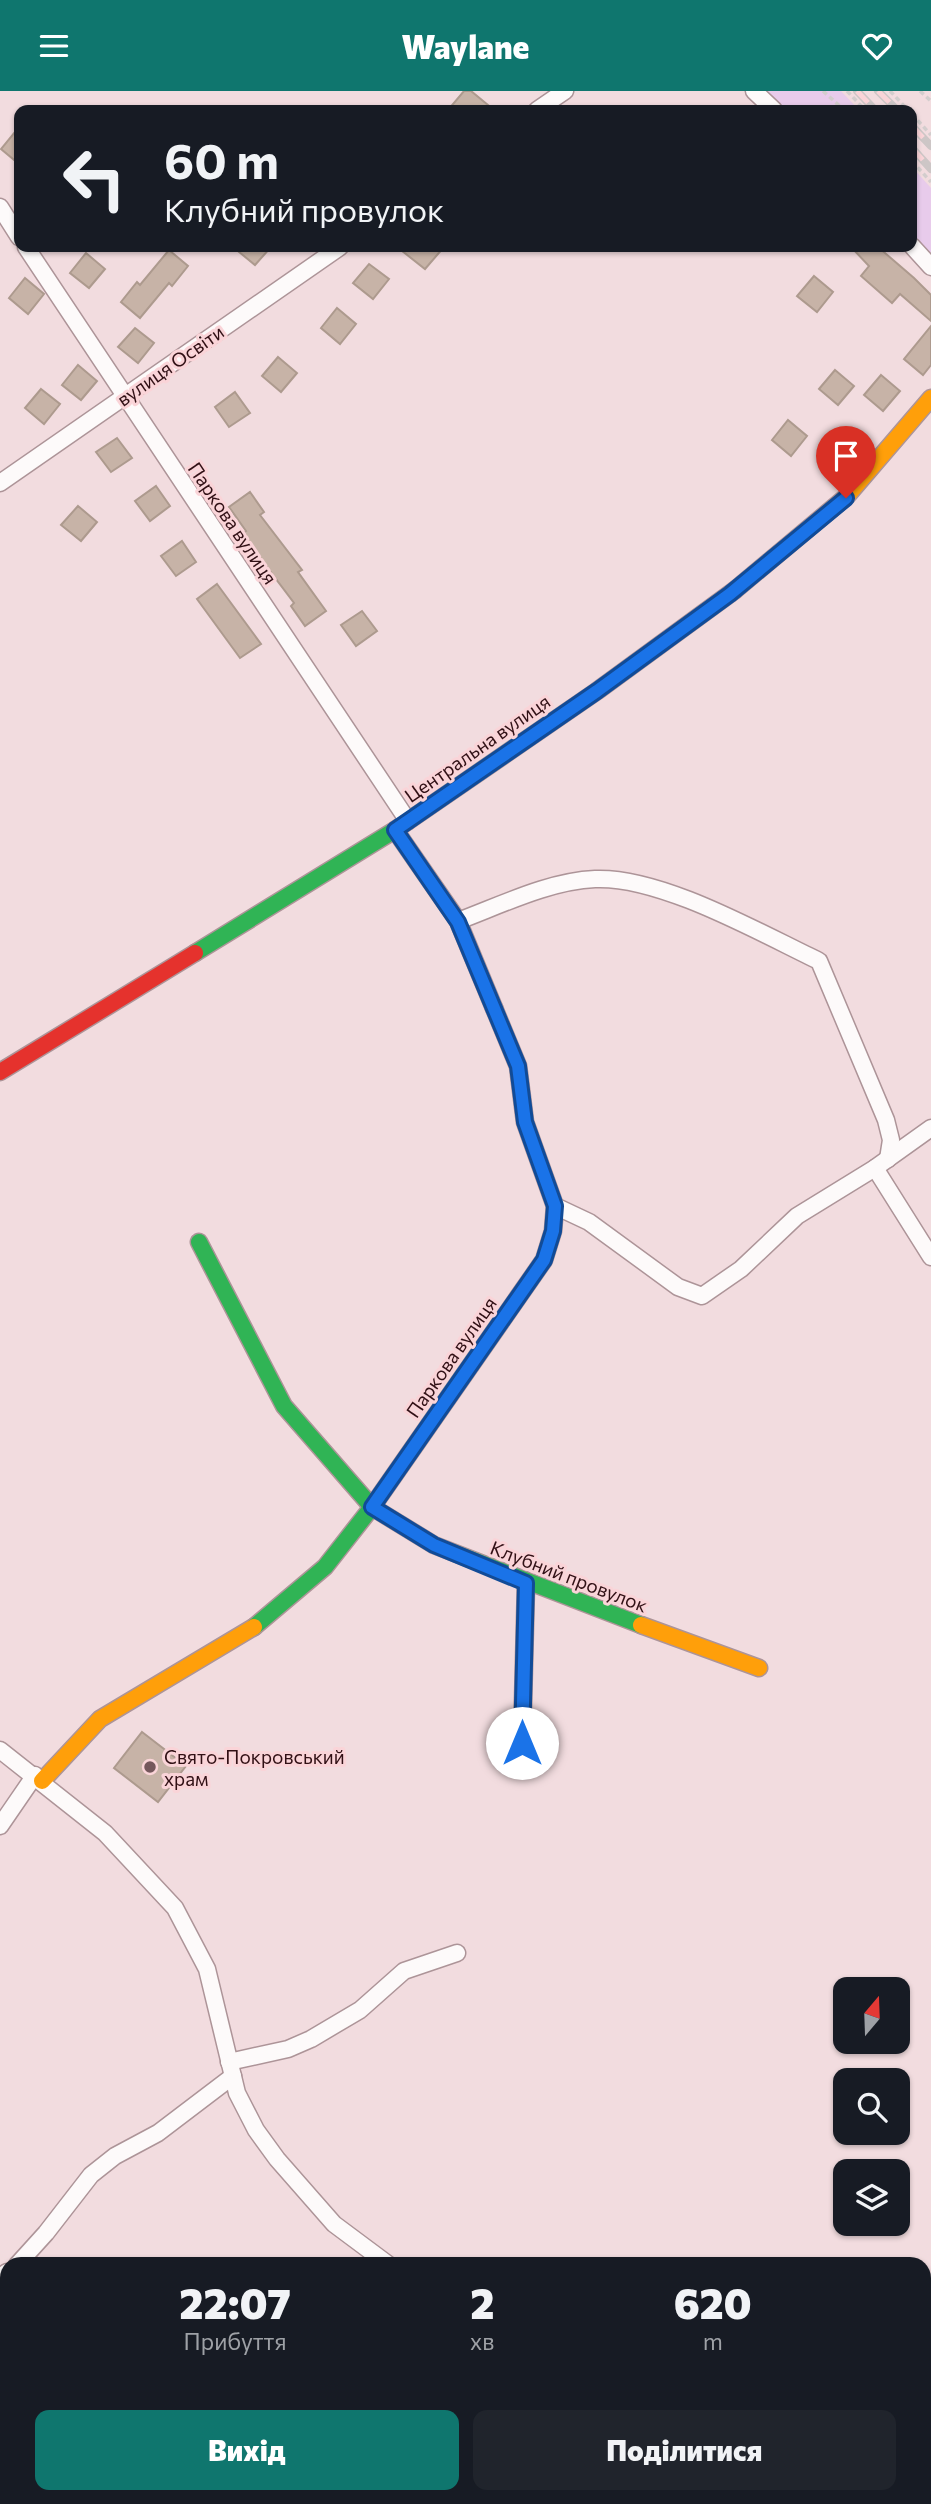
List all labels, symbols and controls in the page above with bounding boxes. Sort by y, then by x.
text: Waylane [402,26,529,66]
icon: menu [35,27,73,65]
icon: heart [858,27,896,65]
text: 60 m [164,129,279,189]
icon: left [49,133,140,224]
text: Клубний провулок [164,189,444,229]
street label: вулиця Освіти [112,320,228,410]
pin [816,426,876,498]
icon: arrive [827,437,865,475]
street label: Паркова вулиця [184,458,282,588]
street label: Центральна вулиця [400,689,554,807]
street label: Паркова вулиця [401,1292,501,1422]
street label: Клубний провулок [487,1535,651,1617]
position arrow [485,1706,559,1780]
place label: Свято-Покровський храм [164,1745,345,1790]
marker: Свято-Покровський храм [142,1759,158,1775]
north arrow [833,1977,910,2055]
map controls [833,1977,910,2236]
button: search [833,2068,910,2145]
button: layers [833,2159,910,2236]
text: 22:07 [179,2276,291,2328]
text: 2 [470,2276,494,2328]
text: 620 [674,2276,752,2328]
text: Прибуття [184,2327,287,2355]
text: хв [470,2327,495,2355]
text: m [703,2327,723,2355]
button: Вихід [35,2410,459,2490]
button: Поділитися [473,2410,896,2490]

